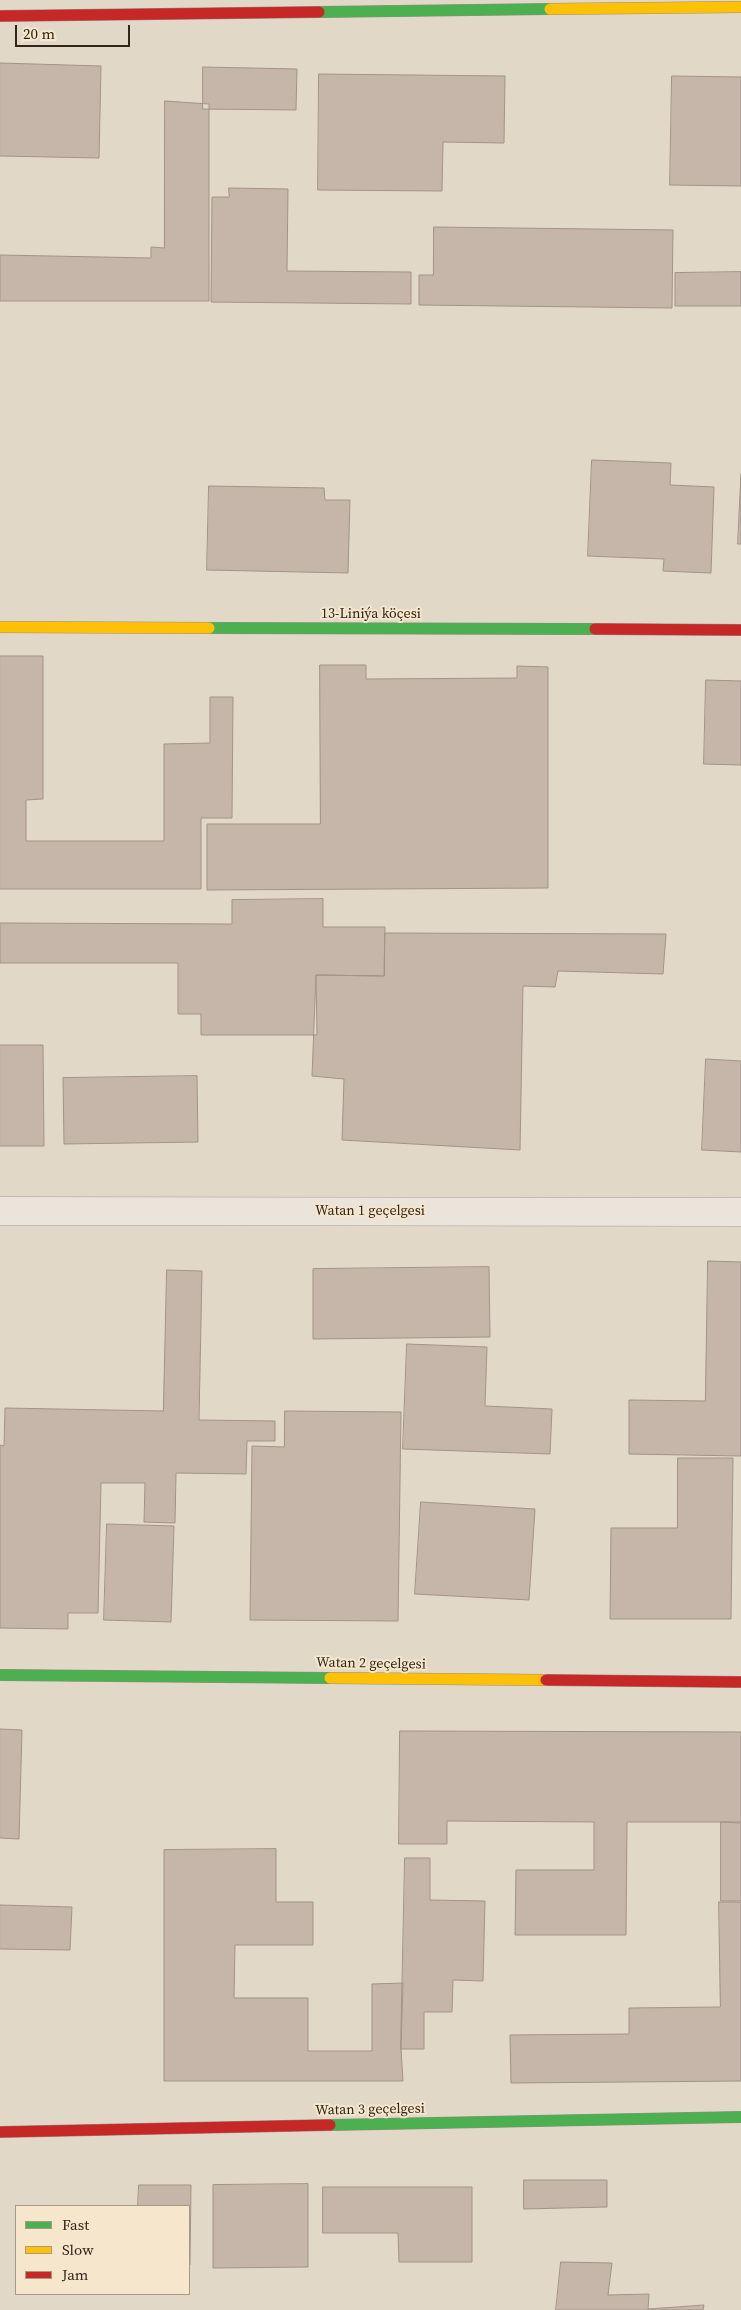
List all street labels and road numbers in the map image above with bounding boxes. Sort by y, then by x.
street label: 13-Liniýa köçesi [321,606,421,622]
street label: Watan 1 geçelgesi [315,1203,425,1219]
street label: Watan 2 geçelgesi [316,1655,426,1673]
street label: Watan 3 geçelgesi [315,2101,425,2119]

